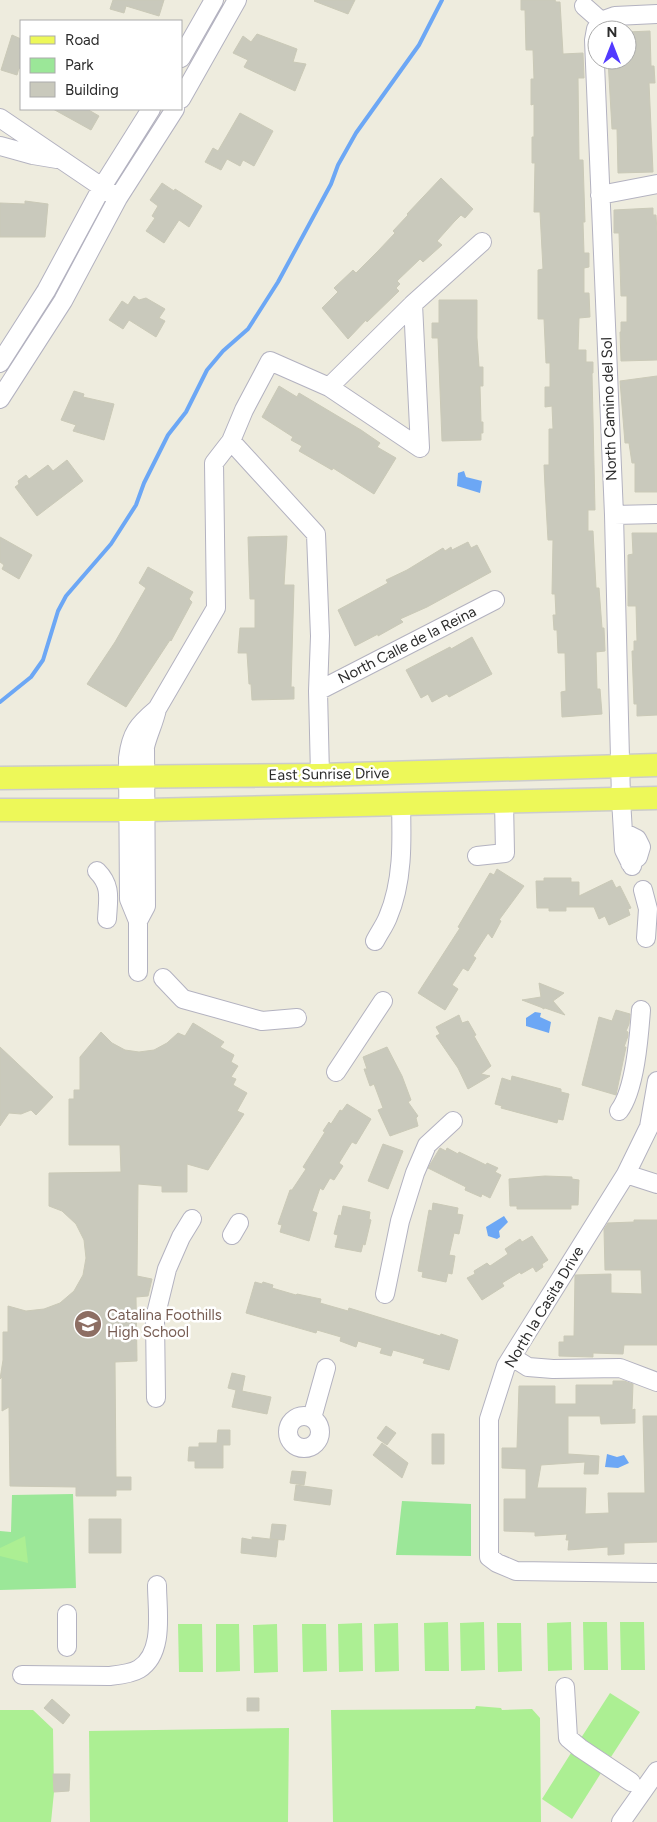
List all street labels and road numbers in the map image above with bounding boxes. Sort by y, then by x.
street label: North Camino del Sol [597,337,621,481]
street label: North Calle de la Reina [335,602,479,688]
street label: East Sunrise Drive [268,764,390,784]
street label: North la Casita Drive [501,1243,587,1371]

